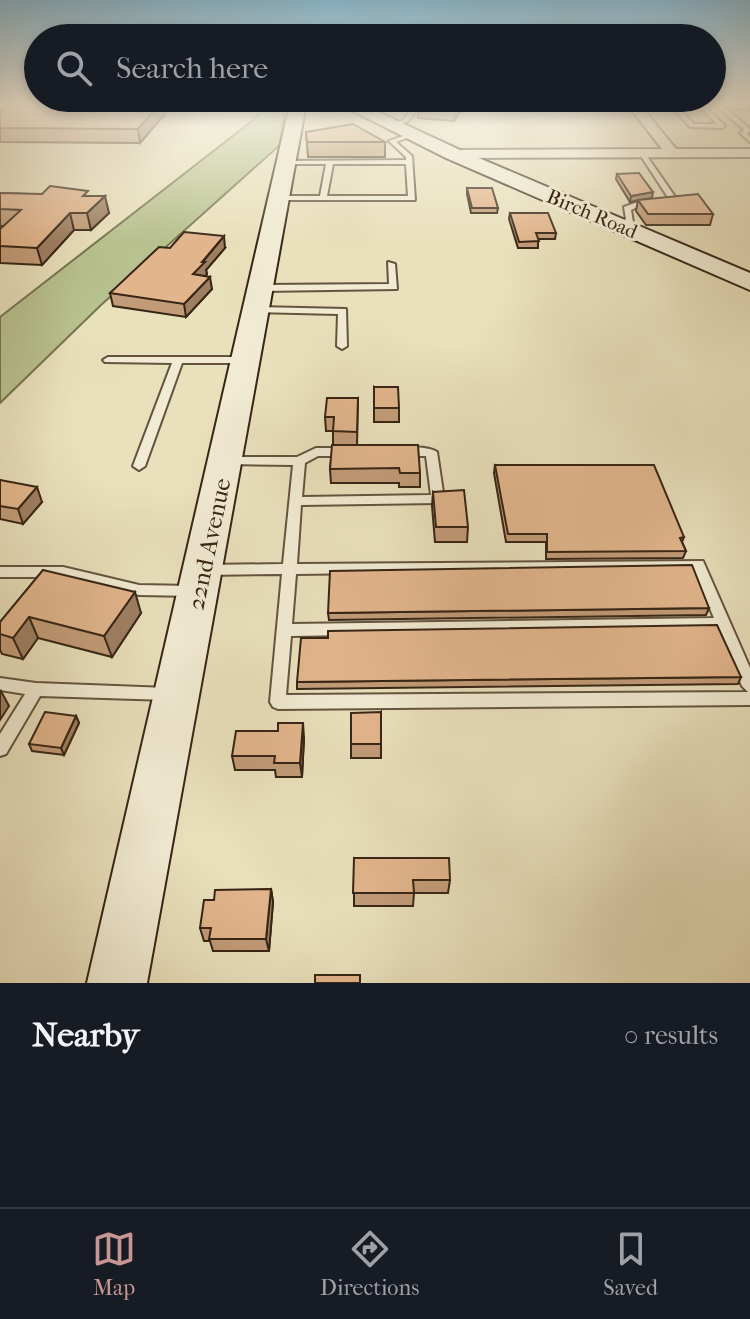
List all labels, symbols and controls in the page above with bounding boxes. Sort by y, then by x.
search box [24,24,726,112]
icon: search [52,46,96,90]
text: Search here [116,51,268,86]
street label: Birch Road [543,185,642,244]
street label: 22nd Avenue [181,475,237,613]
text: Nearby [32,1015,139,1055]
text: 0 results [624,1020,718,1051]
tab: Map [92,1227,136,1301]
tab: Directions [320,1227,419,1301]
tab: Saved [603,1227,658,1301]

